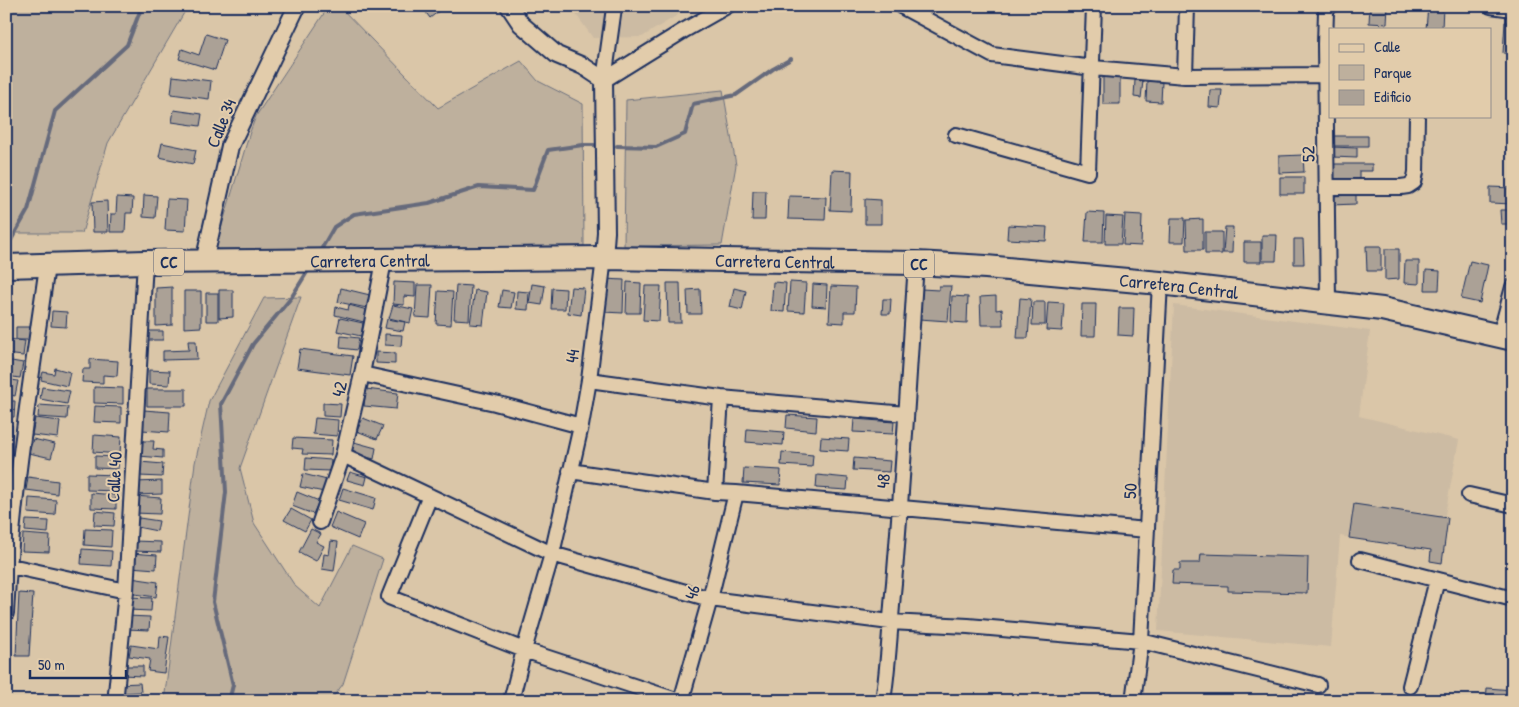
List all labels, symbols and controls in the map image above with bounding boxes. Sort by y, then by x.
legend [1329,28,1492,118]
text: Calle [1374,36,1401,57]
text: Parque [1374,62,1412,83]
text: Edificio [1374,86,1411,107]
street label: Calle 34 [200,95,242,151]
street label: 52 [1295,145,1321,162]
street label: Carretera Central [310,247,430,273]
street label: Carretera Central [715,247,835,274]
road number: CC [154,248,184,276]
road number: CC [904,250,934,278]
street label: Carretera Central [1118,267,1240,305]
street label: 44 [559,348,585,364]
street label: 42 [325,378,353,399]
street label: Calle 40 [100,451,128,503]
street label: 48 [870,473,896,489]
street label: 50 [1117,483,1143,499]
street label: 46 [678,582,706,602]
scale bar [30,647,126,679]
text: 50 m [38,654,65,675]

